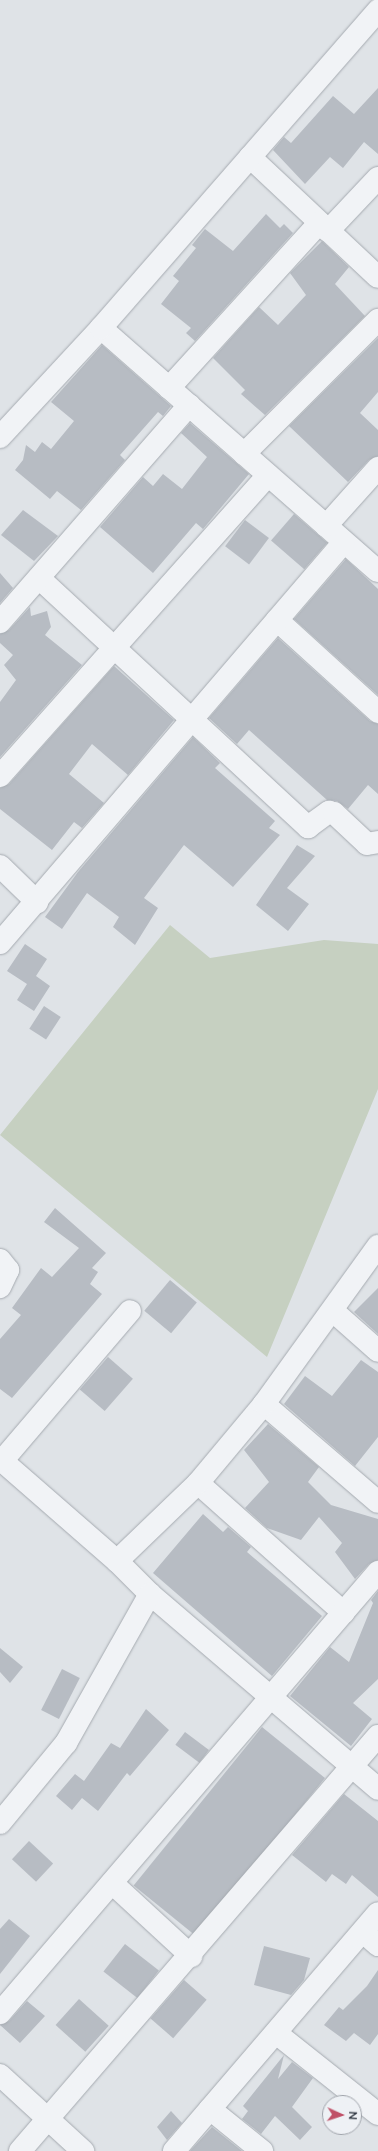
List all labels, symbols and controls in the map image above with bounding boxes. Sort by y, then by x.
north arrow [322,2095,362,2135]
text: N [347,2111,360,2120]

